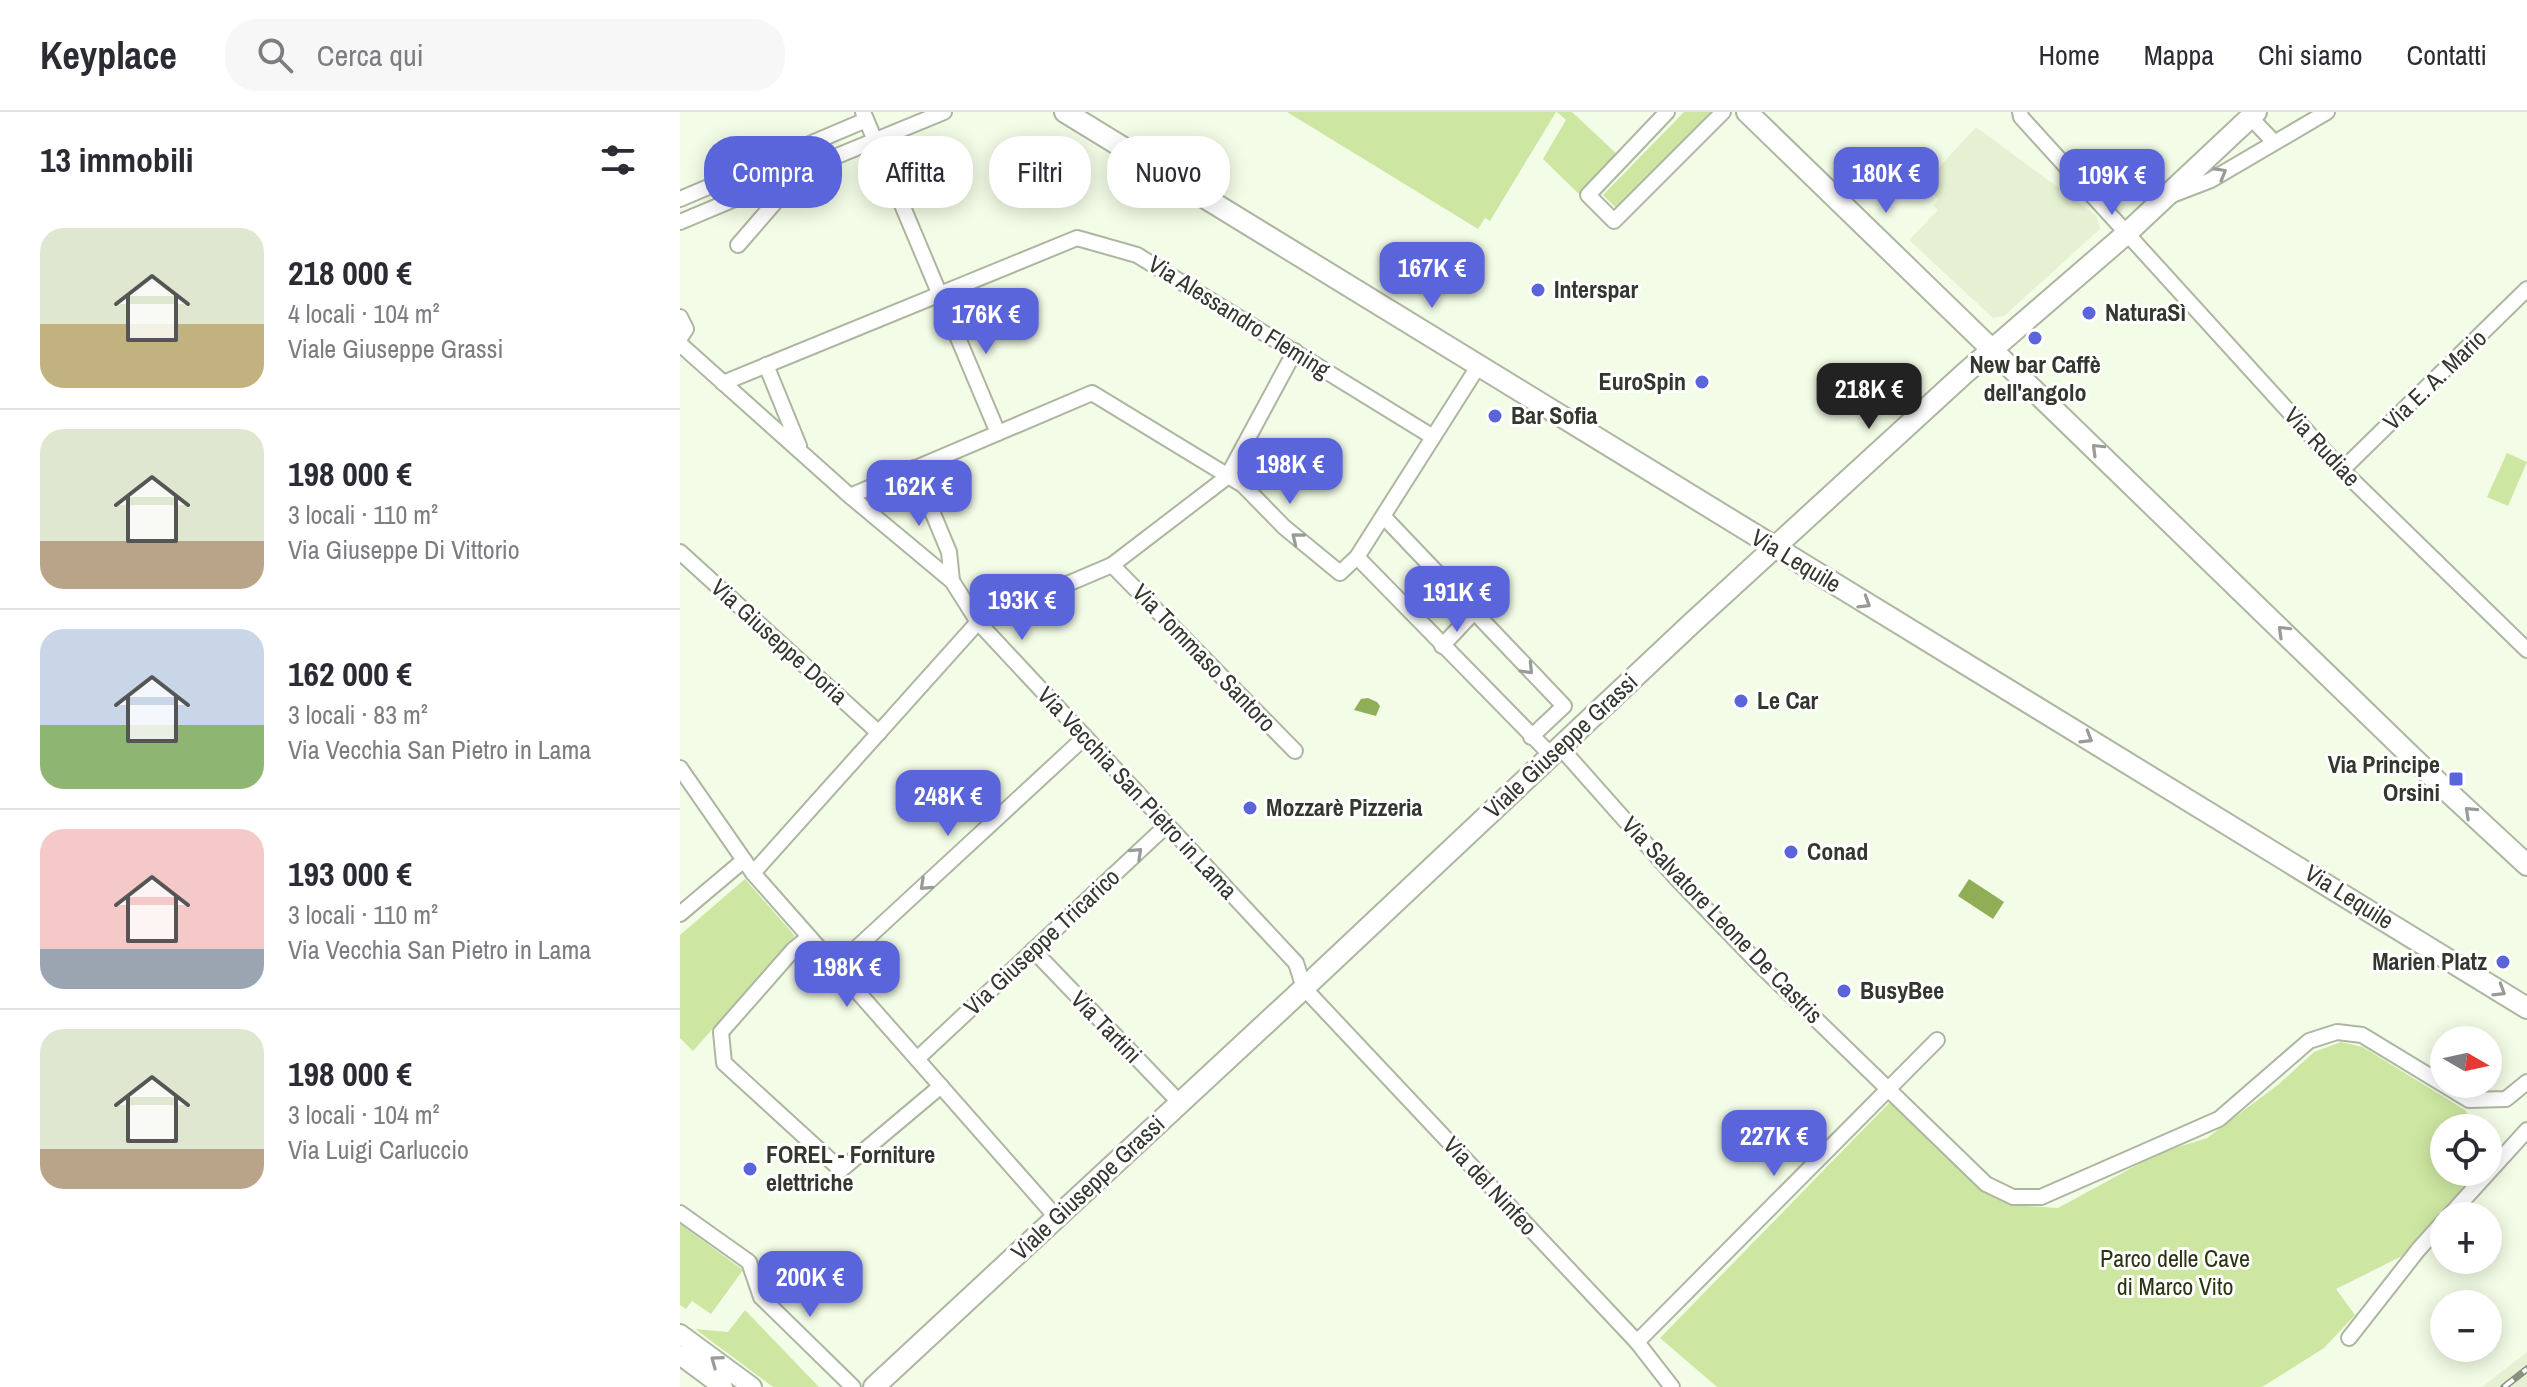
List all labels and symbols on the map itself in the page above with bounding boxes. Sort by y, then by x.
pin: 180K € [1821,147,1951,215]
pin: 109K € [2047,149,2177,217]
one-way arrow [2212,167,2227,183]
pin: 167K € [1367,242,1497,310]
street label: Via Alessandro Fleming [1143,247,1337,385]
place label: Interspar [1554,273,1639,305]
marker: Interspar [1529,281,1547,299]
pin: 176K € [921,288,1051,356]
place label: NaturaSì [2105,296,2186,328]
marker: NaturaSì [2080,304,2098,322]
street label: Via E. A. Mario [2376,322,2493,437]
marker: New bar Caffè dell'angolo [2026,329,2044,347]
place label: New bar Caffè dell'angolo [1969,348,2101,408]
pin: 218K € [1804,363,1934,431]
place label: EuroSpin [1599,365,1686,397]
marker: EuroSpin [1693,373,1711,391]
place label: Bar Sofia [1511,399,1597,431]
street label: Via Rudiae [2278,400,2368,493]
marker: Bar Sofia [1486,407,1504,425]
pin: 198K € [1225,438,1355,506]
one-way arrow [2092,444,2106,459]
pin: 162K € [854,460,984,528]
street label: Via Lequile [1746,521,1847,599]
one-way arrow [1292,533,1307,548]
pin: 191K € [1392,566,1522,634]
street label: Via Giuseppe Doria [704,571,855,711]
pin: 193K € [957,574,1087,642]
street label: Via Tommaso Santoro [1126,576,1284,738]
one-way arrow [1856,593,1871,609]
one-way arrow [2278,625,2292,640]
one-way arrow [1519,660,1533,674]
street label: Viale Giuseppe Grassi [1477,666,1644,825]
street label: Via Vecchia San Pietro in Lama [1031,679,1245,906]
place label: Le Car [1757,684,1819,716]
marker: Le Car [1732,692,1750,710]
one-way arrow [2078,729,2093,744]
place label: Via Principe Orsini [2328,748,2440,808]
pin: 248K € [883,770,1013,838]
marker: Via Principe Orsini [2447,770,2465,788]
place label: Mozzarè Pizzeria [1266,791,1422,823]
marker: Mozzarè Pizzeria [1241,799,1259,817]
one-way arrow [2465,806,2479,821]
street label: Via Salvatore Leone De Castris [1615,809,1830,1030]
place label: Conad [1807,835,1868,867]
marker: Conad [1782,843,1800,861]
one-way arrow [1128,847,1142,862]
street label: Via Lequile [2299,856,2400,936]
street label: Via Giuseppe Tricarico [957,861,1126,1022]
one-way arrow [920,876,934,891]
pin: 198K € [782,941,912,1009]
place label: Marien Platz [2372,945,2487,977]
marker: Marien Platz [2494,953,2512,971]
place label: BusyBee [1860,974,1944,1006]
one-way arrow [2491,981,2506,996]
marker: BusyBee [1835,982,1853,1000]
street label: Via Tartini [1064,983,1149,1070]
north arrow [2430,1026,2502,1098]
street label: Viale Giuseppe Grassi [1004,1108,1171,1267]
pin: 227K € [1709,1110,1839,1178]
street label: Via del Ninfeo [1437,1129,1545,1242]
place label: FOREL - Forniture elettriche [766,1138,935,1198]
marker: FOREL - Forniture elettriche [741,1160,759,1178]
park label: Parco delle Cave di Marco Vito [2100,1242,2250,1302]
pin: 200K € [745,1251,875,1319]
one-way arrow [710,1356,725,1370]

